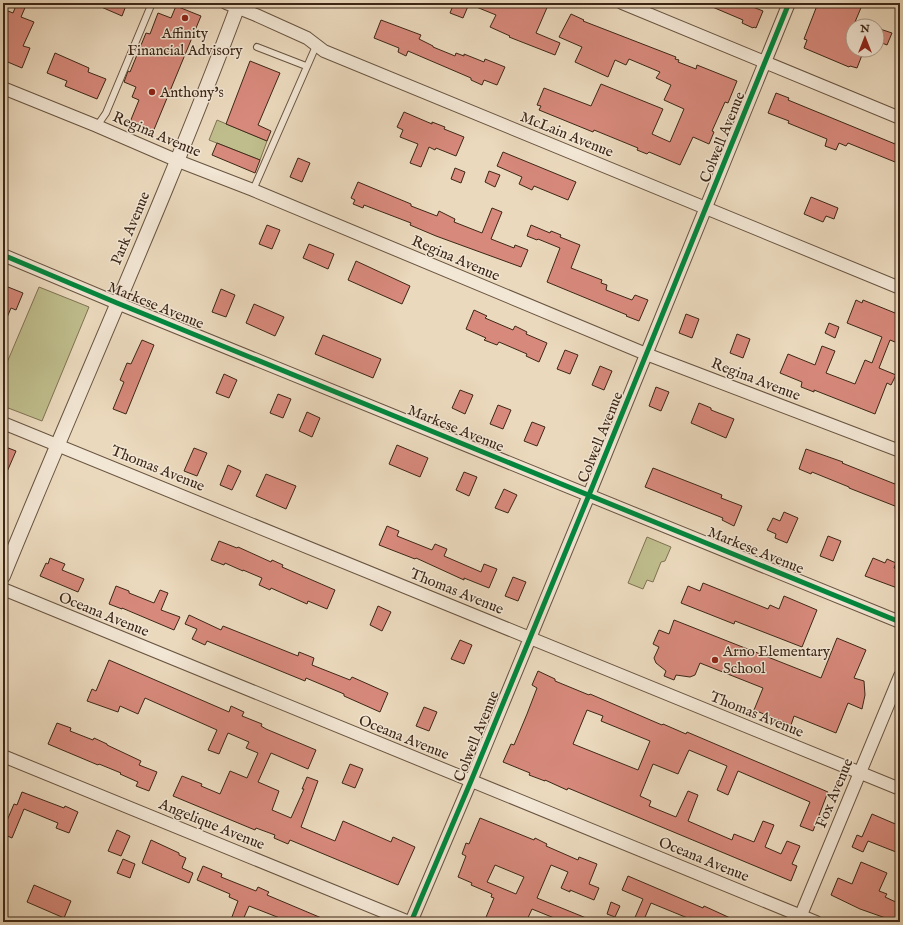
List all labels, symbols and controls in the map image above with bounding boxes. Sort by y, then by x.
marker: Affinity Financial Advisory [180,13,190,23]
north arrow [845,18,885,58]
text: N [859,22,870,36]
place label: Affinity Financial Advisory [127,24,243,60]
place label: Anthony's [159,83,224,102]
marker: Anthony's [147,87,157,97]
street label: Colwell Avenue [696,89,749,186]
street label: Regina Avenue [110,107,204,162]
street label: McLain Avenue [517,107,616,162]
street label: Park Avenue [107,189,154,268]
street label: Regina Avenue [409,231,503,286]
street label: Markese Avenue [105,278,207,333]
street label: Regina Avenue [709,354,803,405]
street label: Colwell Avenue [574,389,627,486]
street label: Markese Avenue [405,401,507,456]
street label: Thomas Avenue [108,441,208,496]
street label: Markese Avenue [705,523,807,578]
street label: Thomas Avenue [407,564,507,619]
street label: Oceana Avenue [56,588,152,641]
place label: Arno Elementary School [722,642,831,678]
marker: Arno Elementary School [710,655,720,665]
street label: Thomas Avenue [707,687,807,742]
street label: Colwell Avenue [450,688,503,785]
street label: Oceana Avenue [356,711,452,764]
street label: Fox Avenue [811,755,858,831]
street label: Angelique Avenue [155,794,268,854]
street label: Oceana Avenue [656,833,752,886]

